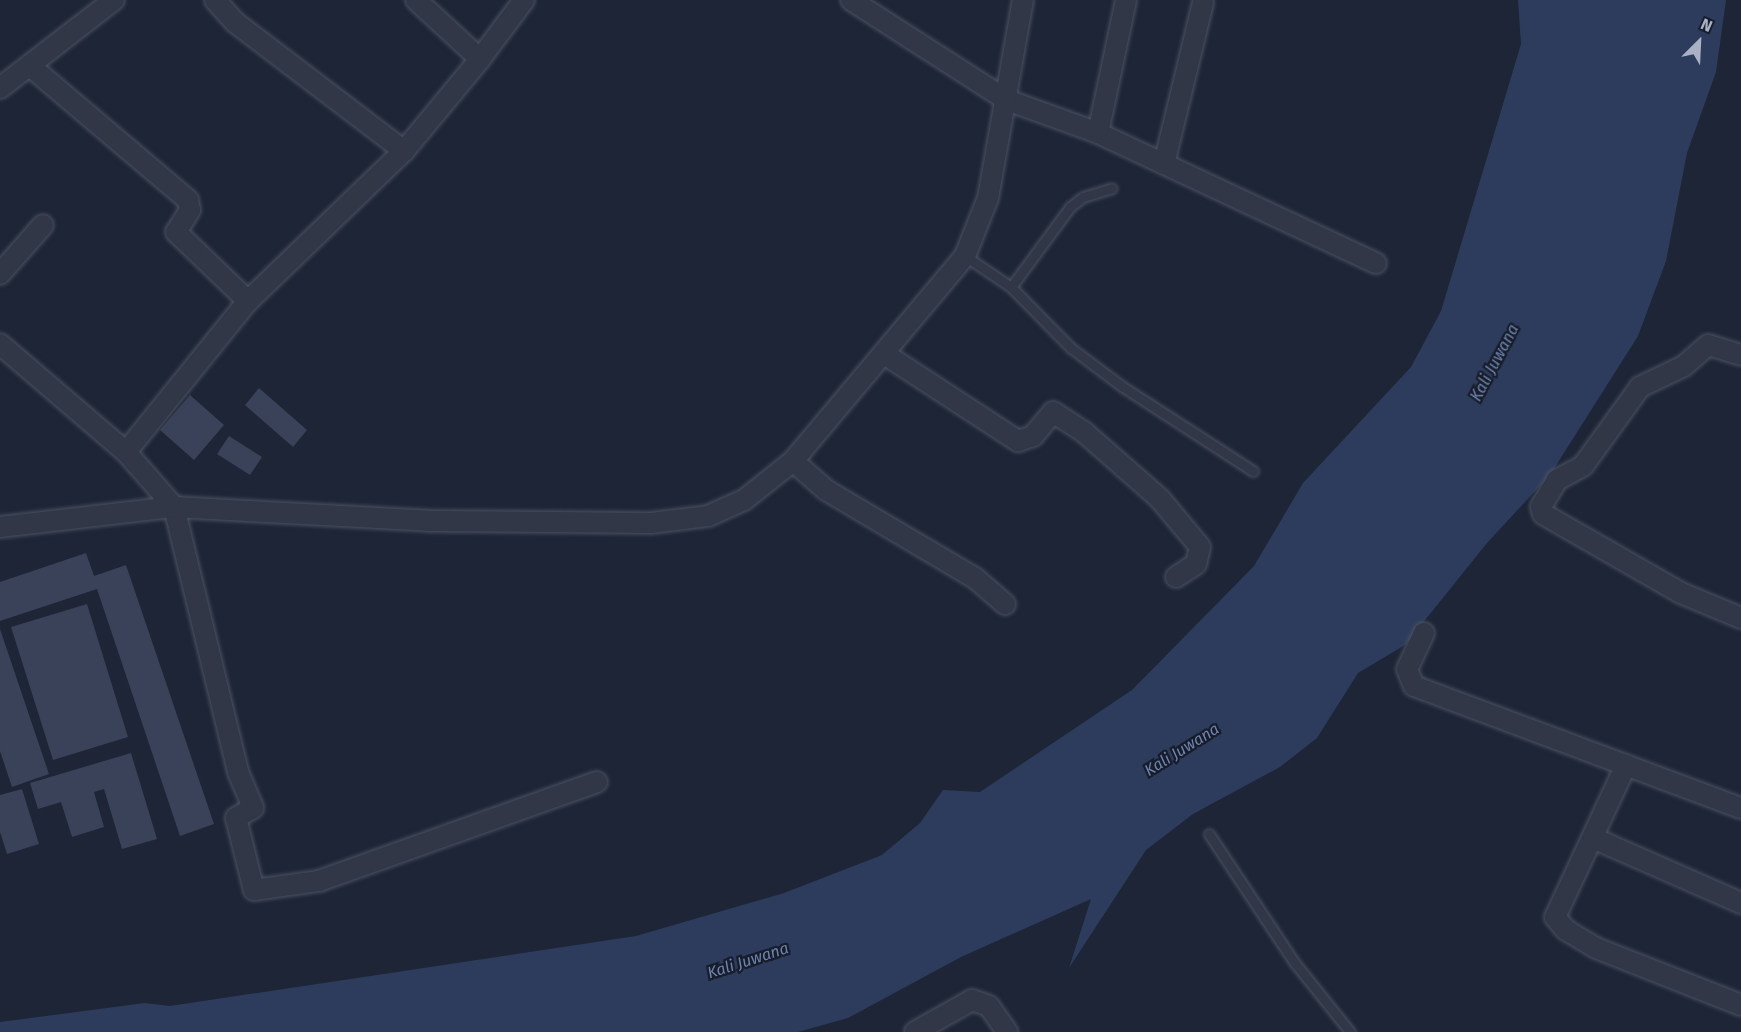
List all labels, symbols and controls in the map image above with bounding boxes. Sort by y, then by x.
north arrow [1669,12,1729,72]
text: N [1698,14,1715,36]
water label: Kali Juwana [1467,321,1523,405]
water label: Kali Juwana [1141,720,1223,780]
water label: Kali Juwana [705,939,791,983]

